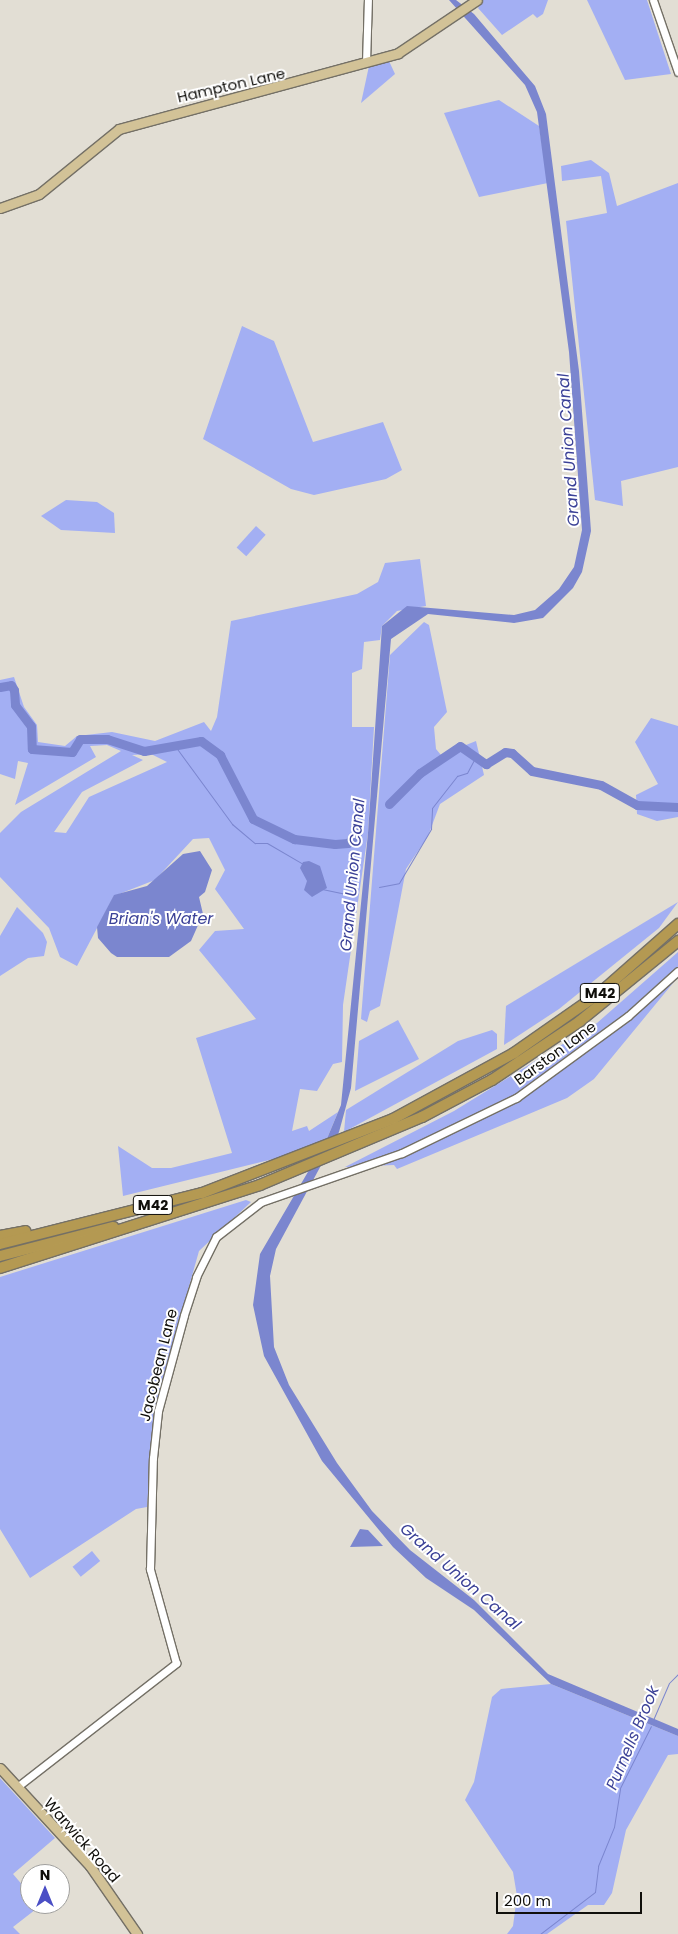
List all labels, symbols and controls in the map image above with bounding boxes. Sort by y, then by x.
street label: Hampton Lane [175,64,287,106]
water label: Grand Union Canal [554,373,584,527]
water label: Grand Union Canal [337,798,369,952]
water label: Brian's Water [109,909,213,929]
road number: M42 [579,981,621,1004]
street label: Barston Lane [510,1017,600,1089]
road number: M42 [132,1194,174,1216]
street label: Jacobean Lane [135,1307,181,1423]
water label: Grand Union Canal [396,1519,524,1635]
water label: Purnells Brook [602,1683,664,1793]
street label: Warwick Road [40,1794,124,1886]
north arrow [20,1864,70,1914]
text: N [40,1865,50,1885]
scale bar [498,1882,644,1914]
text: 200 m [504,1890,551,1911]

